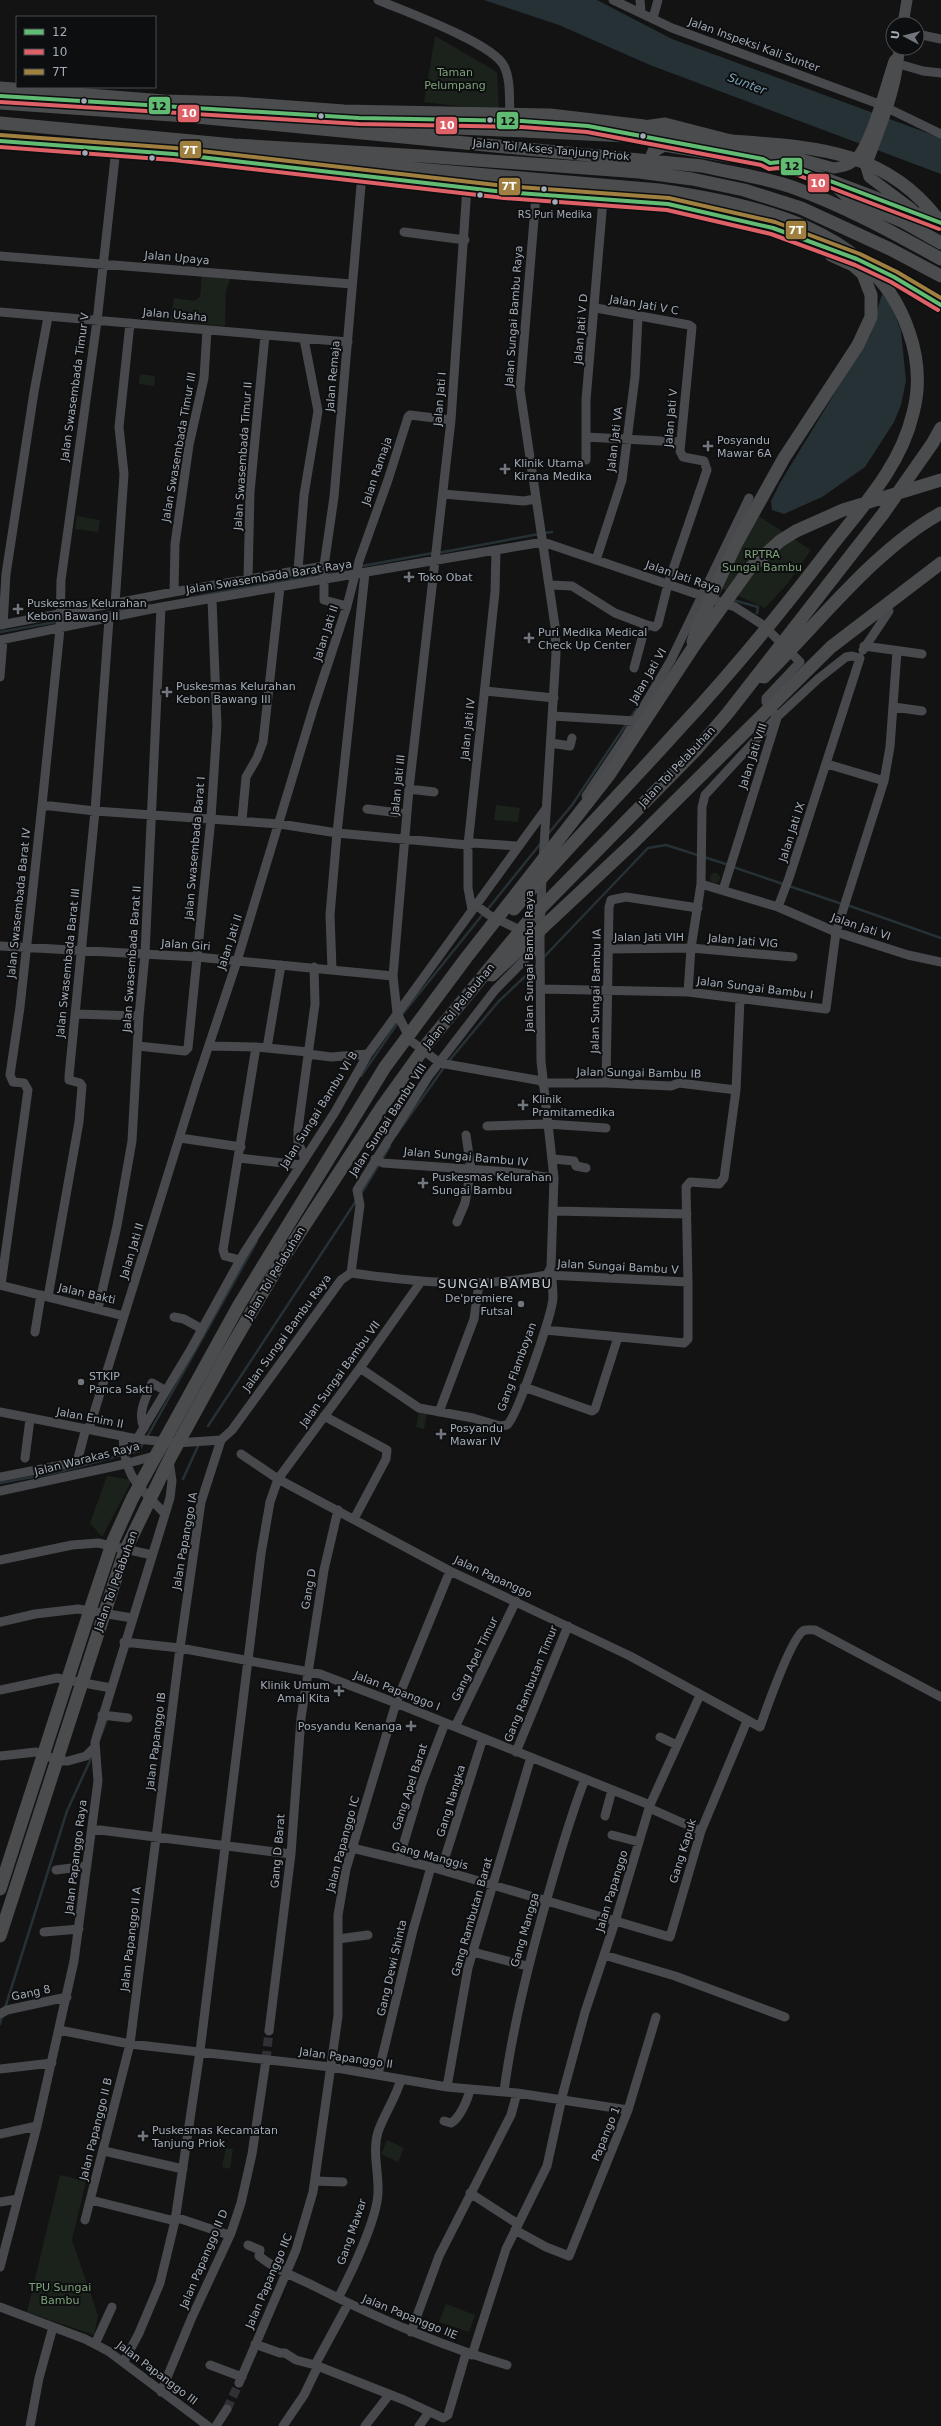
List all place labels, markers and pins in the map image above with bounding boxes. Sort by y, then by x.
unlabelled marker [79,96,89,106]
unlabelled marker [316,111,326,121]
unlabelled marker [485,115,495,125]
unlabelled marker [638,131,648,141]
unlabelled marker [80,148,90,158]
unlabelled marker [147,153,157,163]
unlabelled marker [539,184,549,194]
unlabelled marker [475,190,485,200]
marker: RS Puri Medika [550,197,560,207]
place label: RS Puri Medika [518,209,592,220]
place label: Posyandu Mawar 6A [717,434,772,460]
marker: Posyandu Mawar 6A [702,440,714,452]
place label: Klinik Utama Kirana Medika [514,457,592,483]
marker: Klinik Utama Kirana Medika [499,463,511,475]
marker: Toko Obat [403,571,415,583]
place label: Toko Obat [417,571,473,584]
place label: Puskesmas Kelurahan Kebon Bawang II [27,597,147,623]
marker: Puskesmas Kelurahan Kebon Bawang II [12,603,24,615]
place label: Puri Medika Medical Check Up Center [538,626,647,652]
marker: Puri Medika Medical Check Up Center [523,632,535,644]
place label: Puskesmas Kelurahan Kebon Bawang III [176,680,296,706]
marker: Puskesmas Kelurahan Kebon Bawang III [161,686,173,698]
place label: Klinik Pramitamedika [532,1093,615,1119]
marker: Klinik Pramitamedika [517,1099,529,1111]
place label: Puskesmas Kelurahan Sungai Bambu [432,1171,552,1197]
marker: Puskesmas Kelurahan Sungai Bambu [417,1177,429,1189]
place label: De'premiere Futsal [445,1292,513,1318]
marker: De'premiere Futsal [516,1299,526,1309]
place label: STKIP Panca Sakti [89,1370,153,1396]
marker: STKIP Panca Sakti [76,1377,86,1387]
place label: Posyandu Mawar IV [450,1422,503,1448]
marker: Posyandu Mawar IV [435,1428,447,1440]
place label: Klinik Umum Amal Kita [260,1679,330,1705]
marker: Klinik Umum Amal Kita [333,1685,345,1697]
place label: Posyandu Kenanga [298,1720,402,1733]
marker: Posyandu Kenanga [405,1720,417,1732]
place label: Puskesmas Kecamatan Tanjung Priok [151,2124,278,2150]
marker: Puskesmas Kecamatan Tanjung Priok [137,2130,149,2142]

